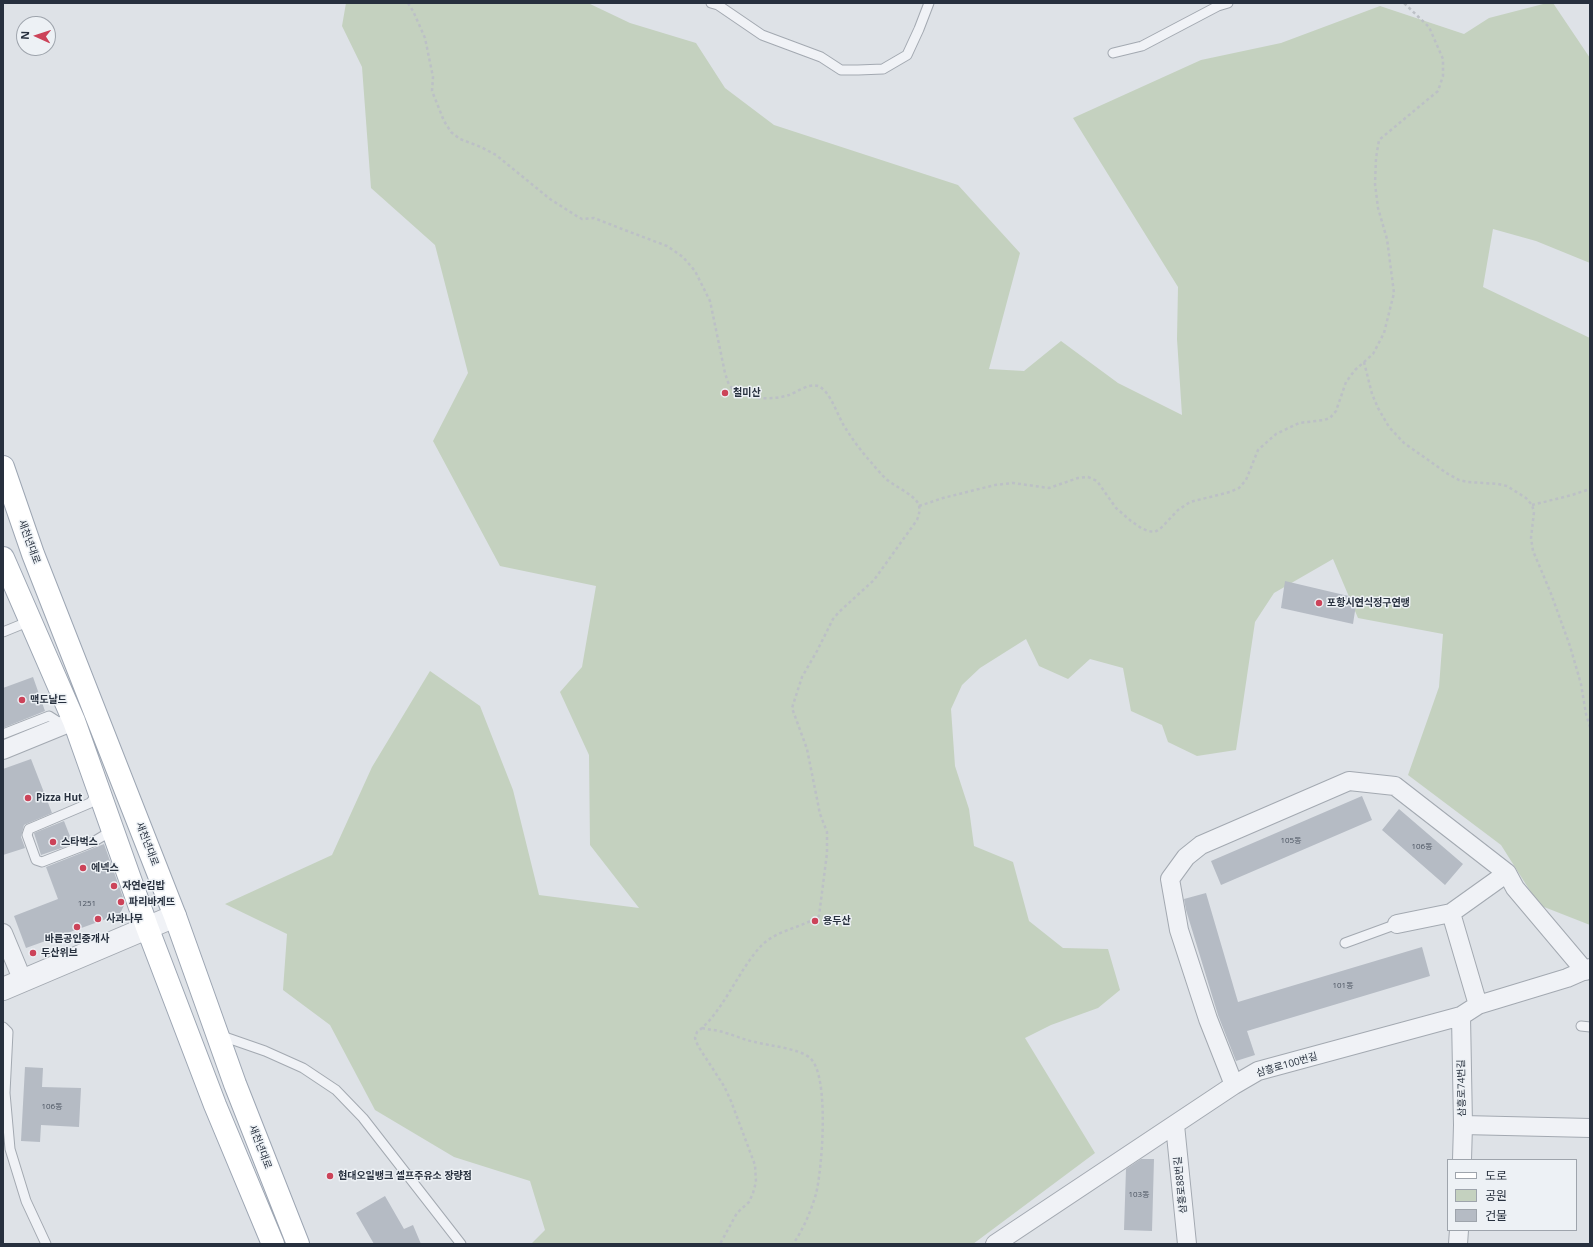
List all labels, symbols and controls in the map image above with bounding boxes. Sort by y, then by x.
north arrow [16,16,56,56]
text: N [17,31,32,40]
place label: 철미산 [733,387,761,399]
marker: 철미산 [720,388,730,398]
street label: 새천년대로 [15,518,43,566]
place label: 포항시연식정구연맹 [1327,597,1410,609]
marker: 포항시연식정구연맹 [1314,598,1324,608]
place label: 맥도날드 [30,694,67,706]
marker: 맥도날드 [17,695,27,705]
place label: Pizza Hut [36,792,82,804]
marker: Pizza Hut [23,793,33,803]
street label: 새천년대로 [133,820,161,868]
place label: 스타벅스 [61,836,98,848]
house number: 105동 [1280,836,1302,846]
marker: 스타벅스 [48,837,58,847]
house number: 106동 [1411,842,1433,852]
place label: 에넥스 [91,862,119,874]
marker: 에넥스 [78,863,88,873]
place label: 자연e김밥 [122,880,165,892]
marker: 자연e김밥 [109,881,119,891]
place label: 파리바게뜨 [129,896,175,908]
marker: 파리바게뜨 [116,897,126,907]
house number: 1251 [78,899,96,909]
place label: 사과나무 [106,913,143,925]
marker: 사과나무 [93,914,103,924]
place label: 용두산 [823,915,851,927]
marker: 용두산 [810,916,820,926]
marker: 바른공인중개사 [72,922,82,932]
place label: 바른공인중개사 [45,933,109,945]
place label: 두산위브 [41,947,78,959]
marker: 두산위브 [28,948,38,958]
house number: 101동 [1332,981,1354,991]
street label: 삼흥로100번길 [1255,1051,1319,1079]
street label: 삼흥로74번길 [1455,1059,1469,1117]
house number: 106동 [41,1102,63,1112]
street label: 새천년대로 [246,1123,274,1171]
street label: 삼흥로88번길 [1172,1156,1190,1214]
legend [1447,1159,1577,1231]
text: 도로 [1485,1167,1507,1184]
place label: 현대오일뱅크 셀프주유소 장량점 [338,1170,472,1182]
marker: 현대오일뱅크 셀프주유소 장량점 [325,1171,335,1181]
text: 공원 [1485,1187,1507,1204]
house number: 103동 [1128,1190,1150,1200]
text: 건물 [1485,1207,1507,1224]

